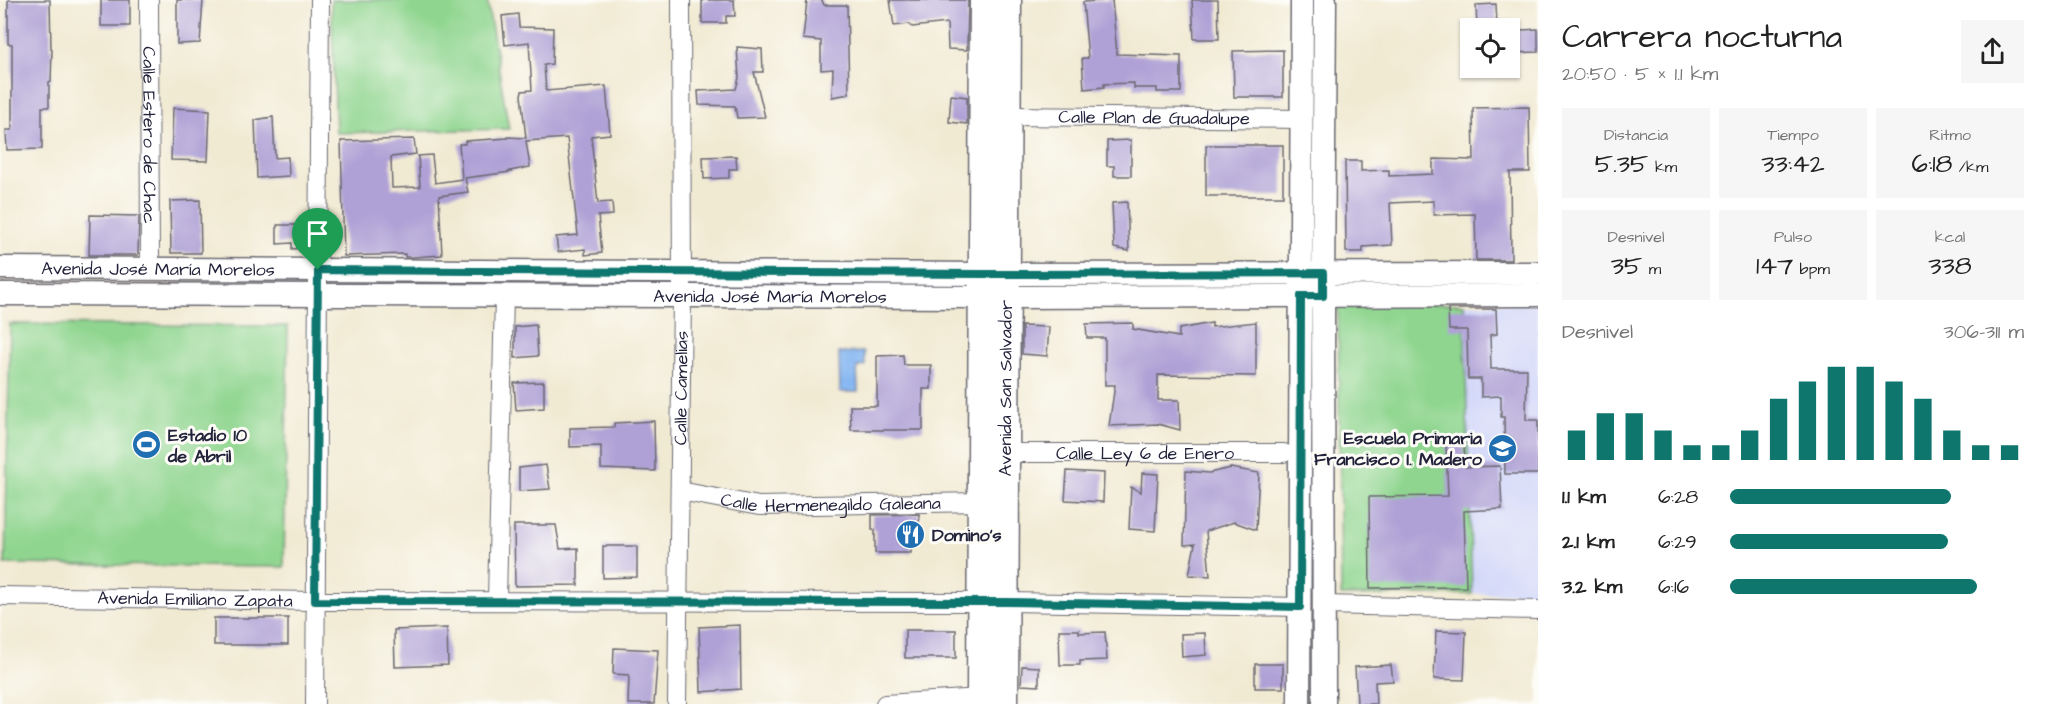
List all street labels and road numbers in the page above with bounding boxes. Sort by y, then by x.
street label: Calle Estero de Chac [137,46,162,224]
street label: Calle Plan de Guadalupe [1058,104,1250,131]
street label: Avenida José María Morelos [41,256,275,282]
street label: Avenida José María Morelos [653,283,887,309]
street label: Avenida San Salvador [992,300,1018,476]
street label: Calle Camelias [668,331,694,445]
street label: Calle Ley 6 de Enero [1056,441,1234,467]
street label: Calle Hermenegildo Galeana [719,486,941,519]
street label: Avenida Emiliano Zapata [97,585,293,613]

